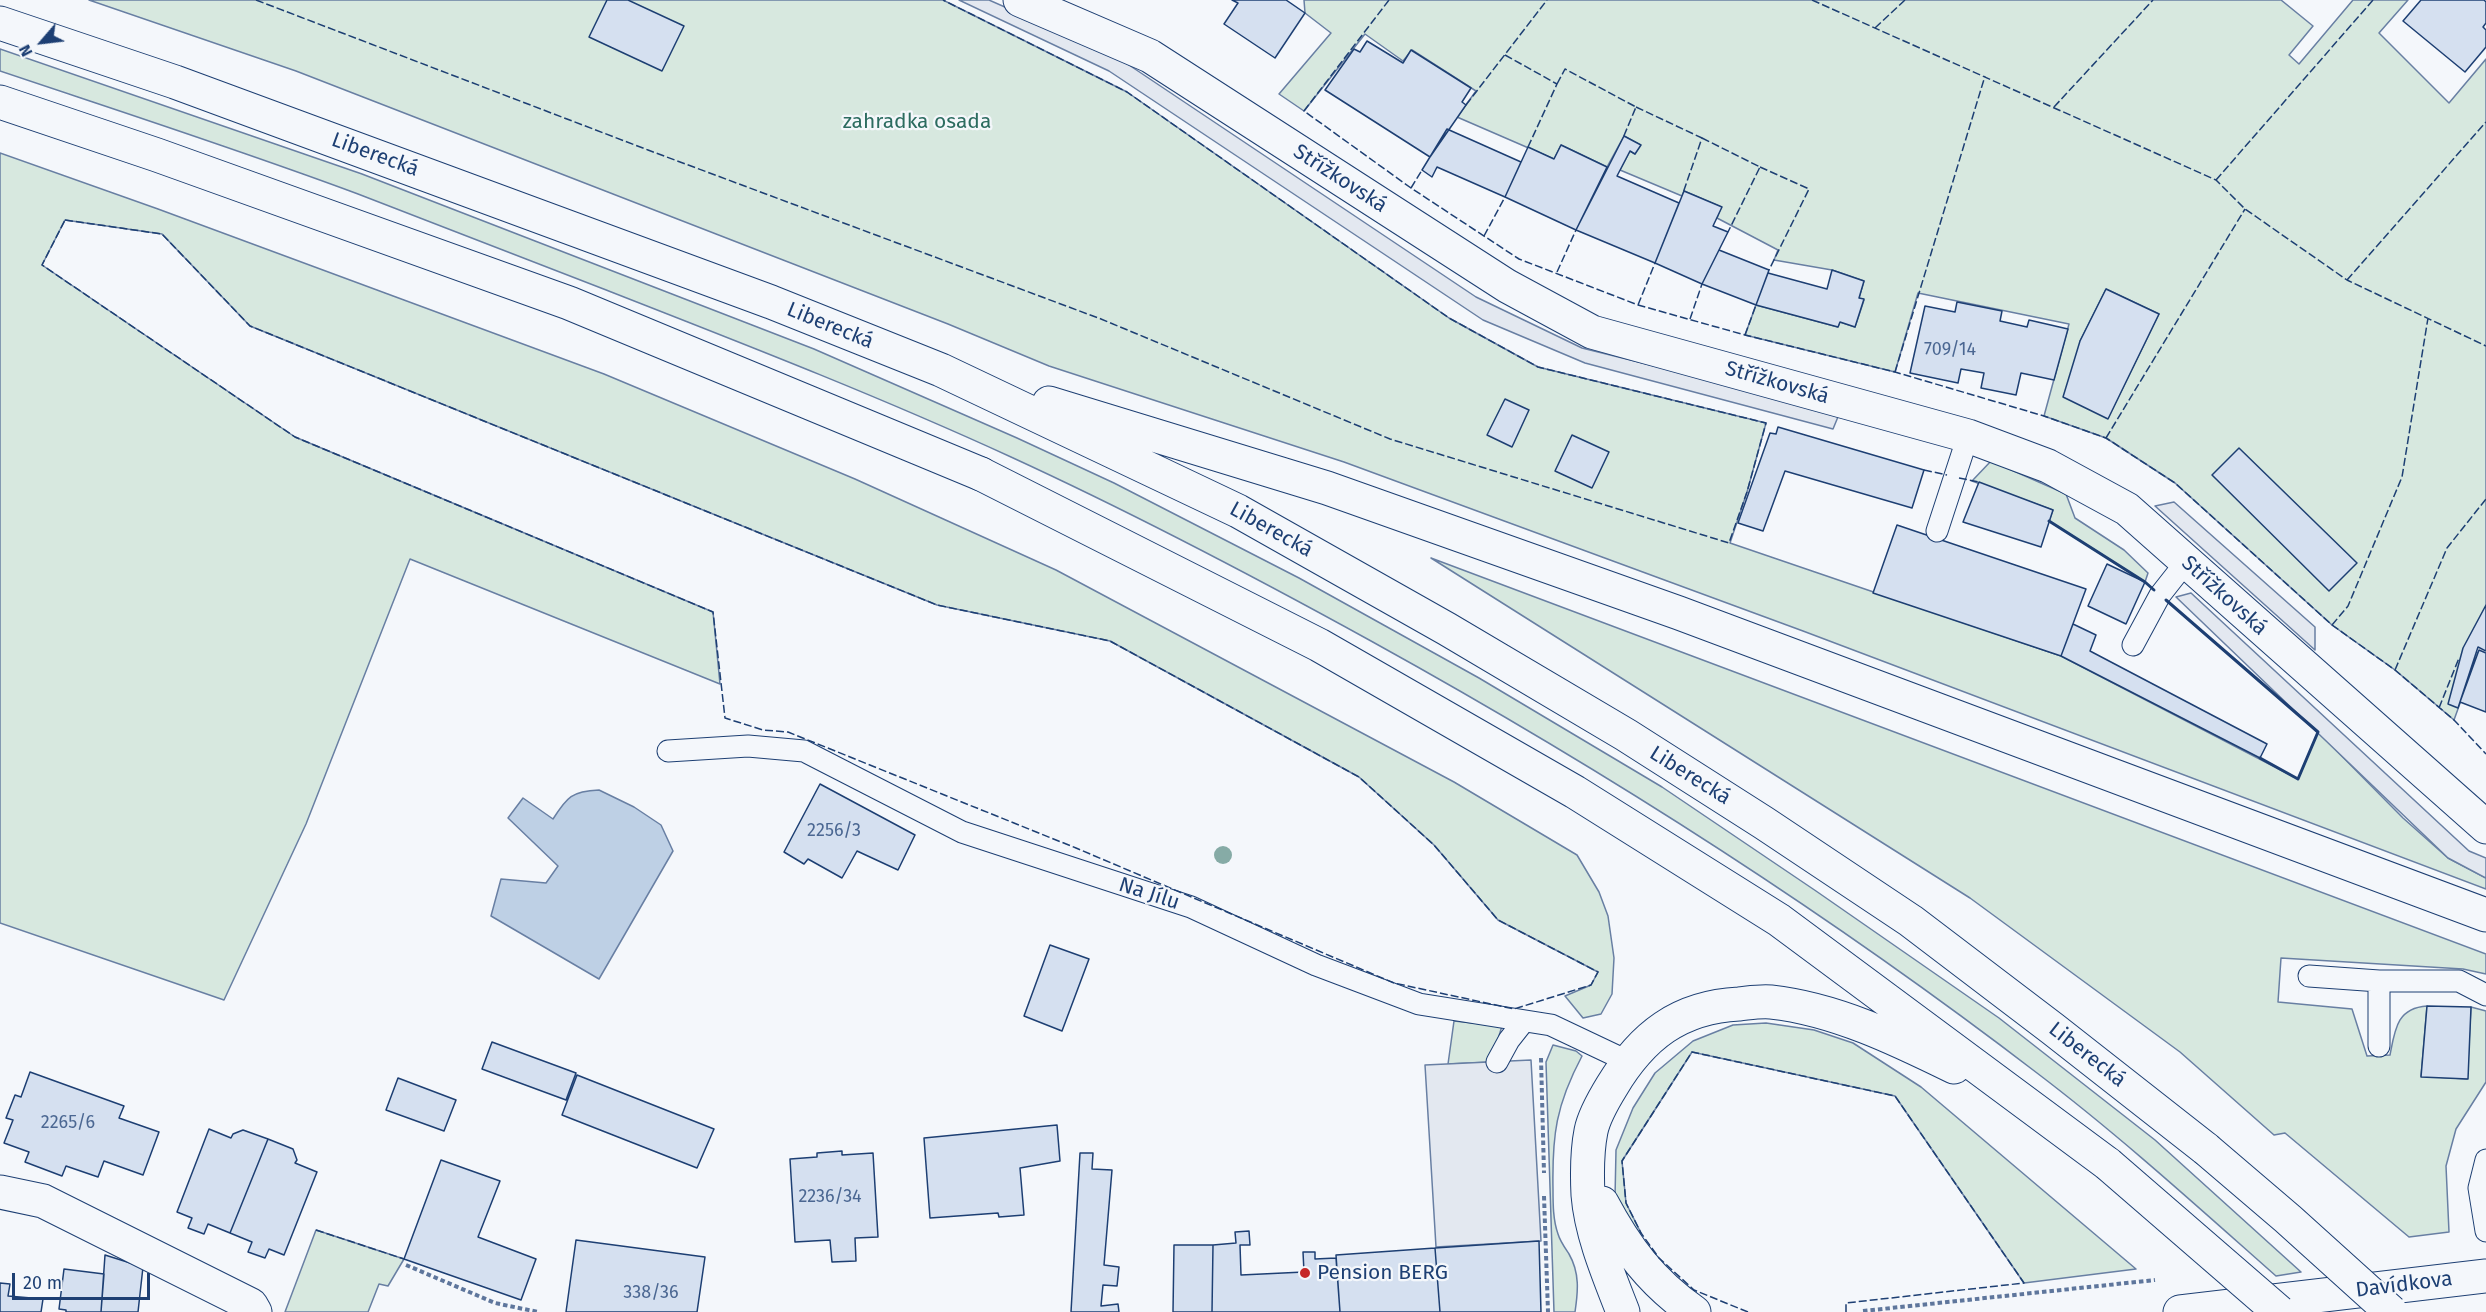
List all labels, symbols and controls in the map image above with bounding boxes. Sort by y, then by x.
north arrow [12,12,72,72]
text: N [15,42,37,60]
park label: zahradka osada [843,109,991,135]
street label: Liberecká [328,128,422,182]
street label: Střížkovská [1288,139,1392,219]
street label: Liberecká [783,297,877,355]
house number: 709/14 [1924,339,1976,361]
street label: Střížkovská [1722,356,1832,410]
street label: Liberecká [1225,497,1317,563]
street label: Střížkovská [2176,551,2272,641]
street label: Liberecká [1645,741,1735,811]
house number: 2256/3 [807,820,861,842]
street label: Na Jílu [1115,872,1183,916]
street label: Liberecká [2043,1017,2131,1093]
house number: 2265/6 [41,1112,95,1134]
house number: 2236/34 [798,1186,862,1208]
place label: Pension BERG [1317,1260,1448,1286]
scale bar [15,1261,153,1299]
marker: Pension BERG [1298,1266,1312,1280]
street label: Davídkova [2354,1267,2454,1303]
text: 20 m [23,1272,62,1294]
house number: 338/36 [623,1282,679,1304]

